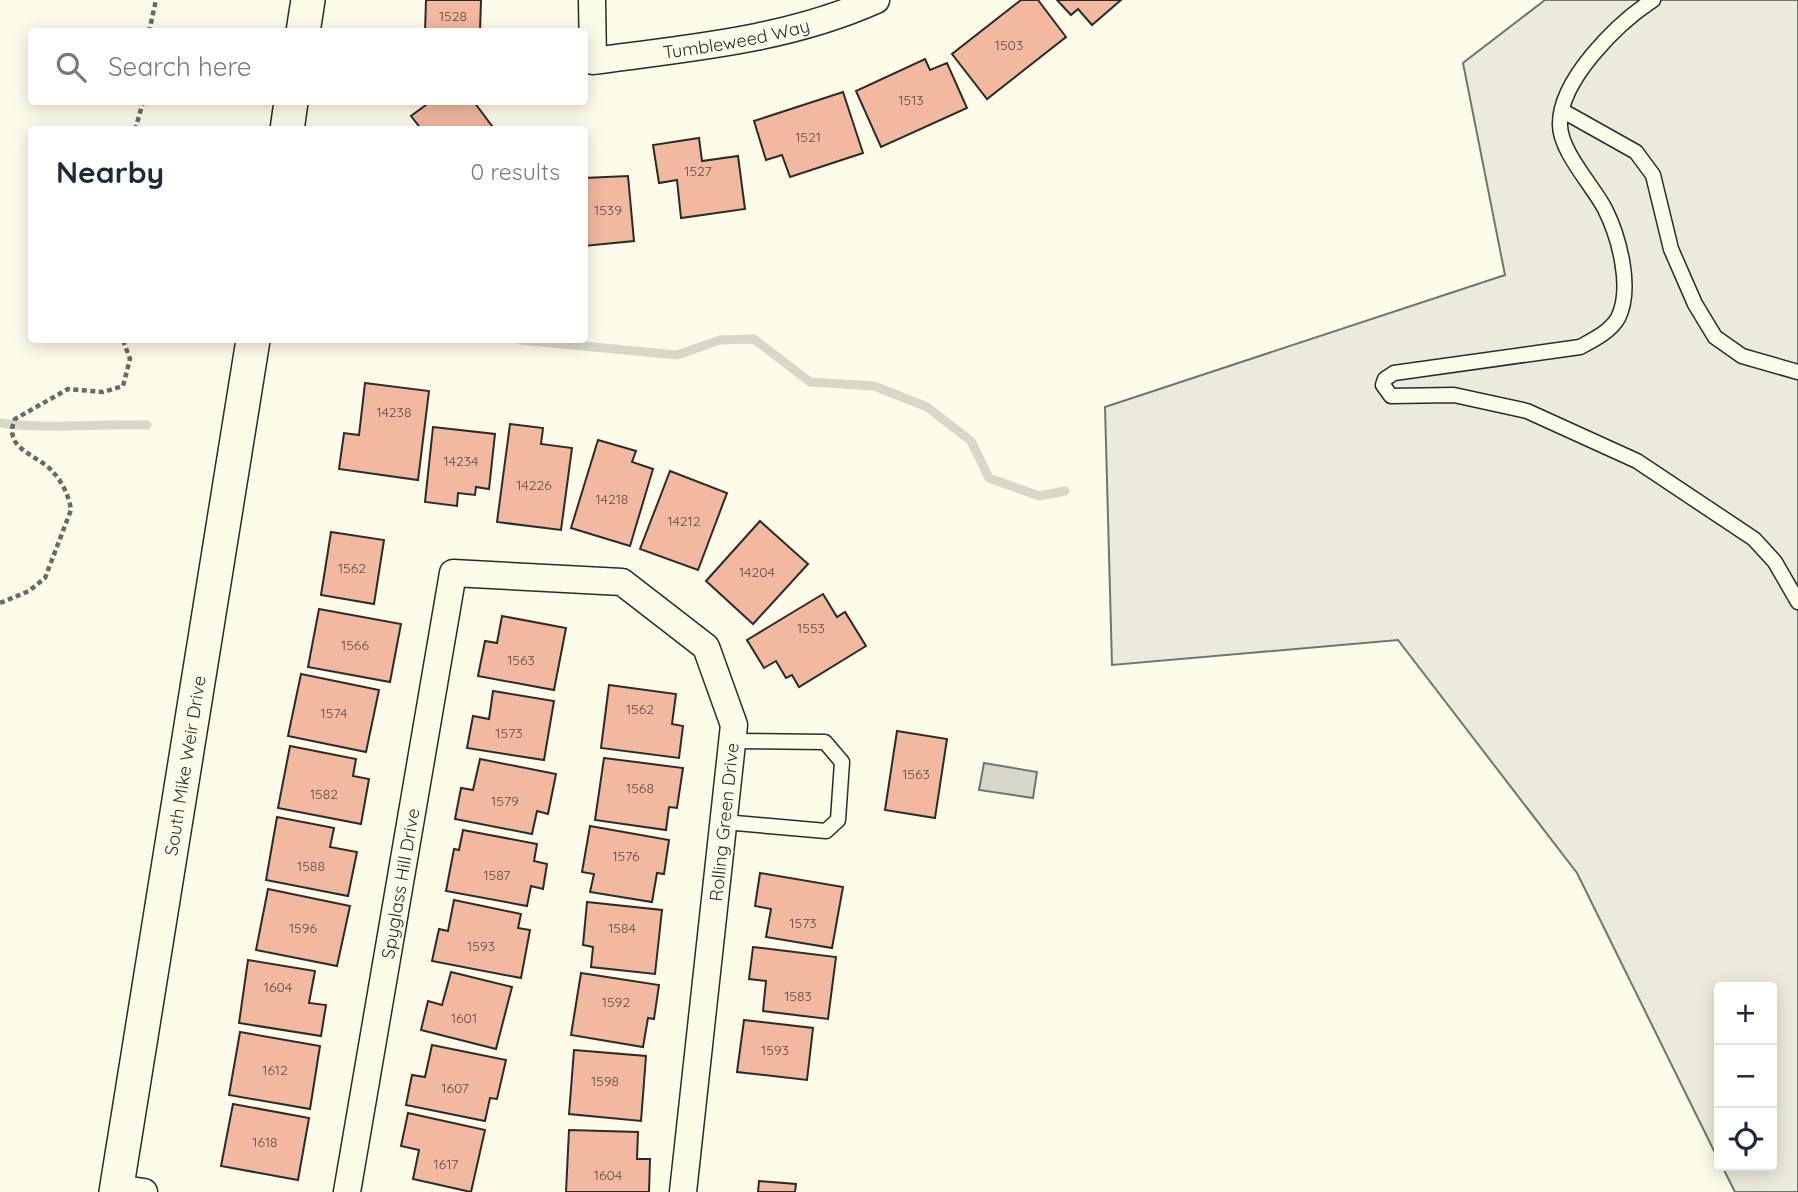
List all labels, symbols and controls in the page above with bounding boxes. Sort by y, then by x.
house number: 1528 [439,7,467,25]
street label: Tumbleweed Way [662,13,812,63]
search box [28,28,588,105]
house number: 1503 [995,36,1023,54]
icon: search [52,48,90,86]
text: Search here [108,50,252,83]
house number: 1513 [898,91,924,109]
house number: 1521 [795,128,821,146]
text: Nearby [56,153,164,191]
text: 0 results [471,157,560,186]
house number: 1527 [684,162,712,180]
house number: 1539 [594,201,622,219]
house number: 14238 [377,403,412,421]
house number: 14234 [444,452,478,470]
house number: 14226 [516,476,552,494]
house number: 14218 [596,490,628,508]
house number: 14212 [667,512,701,530]
house number: 1562 [338,559,366,577]
house number: 14204 [739,563,775,581]
house number: 1553 [797,619,825,637]
house number: 1566 [341,636,369,654]
house number: 1563 [507,651,535,669]
street label: South Mike Weir Drive [159,674,210,857]
house number: 1562 [626,700,654,718]
house number: 1574 [321,704,347,722]
house number: 1573 [495,724,523,742]
street label: Rolling Green Drive [704,741,744,903]
house number: 1563 [902,765,930,783]
house number: 1568 [626,779,654,797]
house number: 1582 [310,785,338,803]
house number: 1579 [491,792,519,810]
street label: Spyglass Hill Drive [376,806,424,961]
house number: 1576 [612,847,640,865]
house number: 1588 [297,857,325,875]
house number: 1587 [483,866,511,884]
house number: 1573 [789,914,817,932]
house number: 1596 [289,919,318,937]
house number: 1584 [608,919,636,937]
house number: 1593 [467,937,495,955]
house number: 1604 [264,978,292,996]
map controls [1714,982,1777,1171]
button: + [1714,982,1777,1045]
house number: 1583 [784,987,812,1005]
house number: 1592 [602,993,630,1011]
house number: 1601 [451,1009,477,1027]
house number: 1593 [761,1041,789,1059]
button: − [1714,1045,1777,1108]
house number: 1612 [262,1061,288,1079]
house number: 1598 [591,1072,619,1090]
house number: 1607 [441,1079,469,1097]
button: locate [1714,1108,1777,1171]
house number: 1618 [252,1133,278,1151]
house number: 1617 [433,1155,459,1173]
house number: 1604 [594,1166,622,1184]

